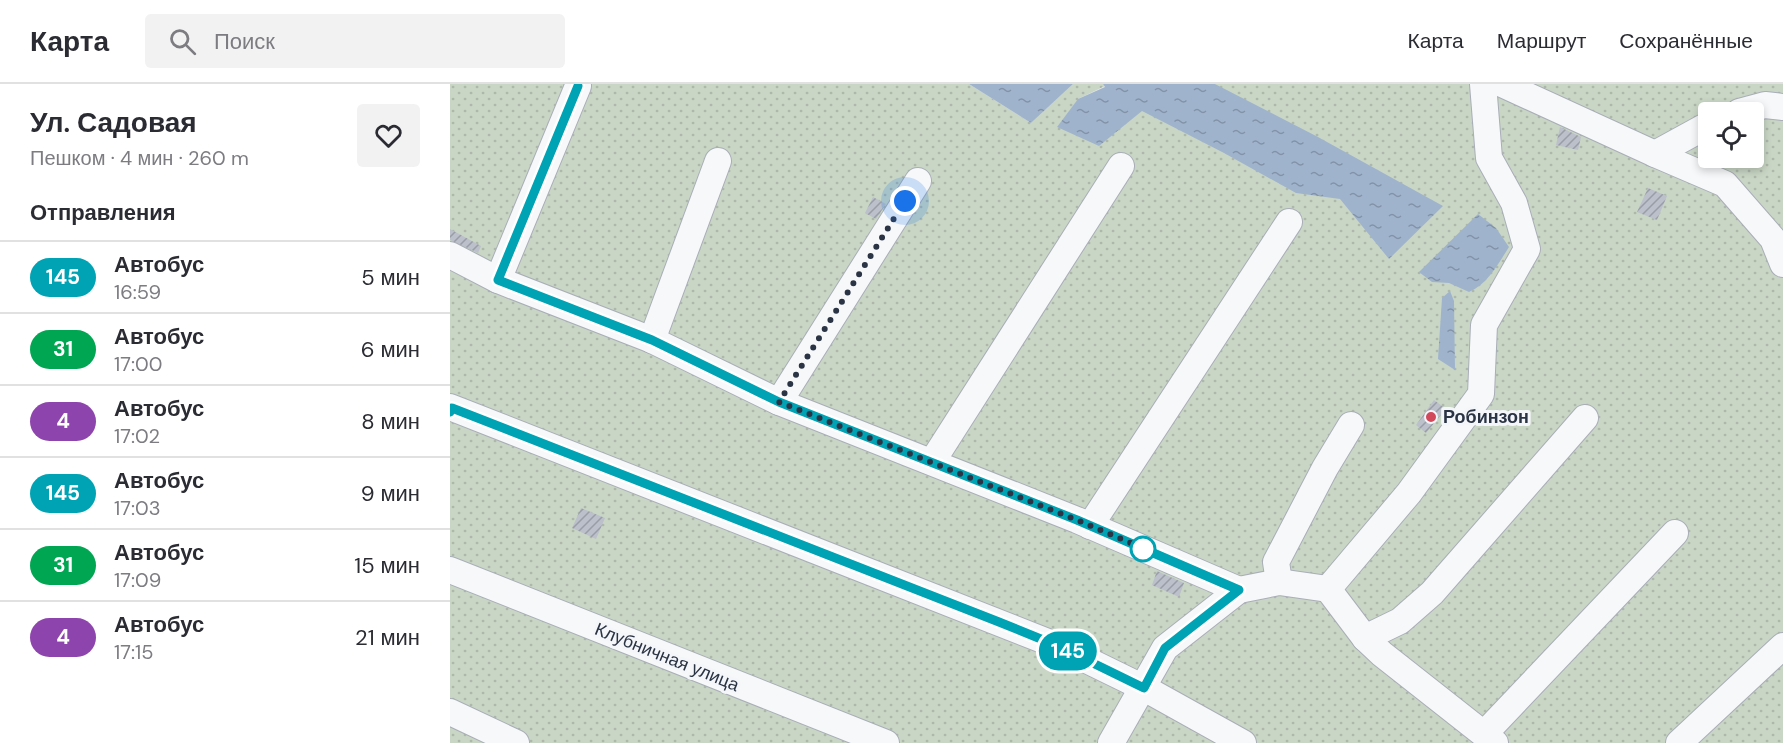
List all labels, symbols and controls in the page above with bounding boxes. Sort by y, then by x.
search box [145,14,565,68]
text: Карта [30,23,109,60]
icon: search [166,25,199,58]
text: Поиск [214,27,275,56]
text: Карта [1408,27,1464,55]
text: Маршрут [1497,27,1586,55]
text: Сохранённые [1619,27,1753,55]
map controls [1698,102,1764,168]
button: locate [1698,102,1764,168]
text: Ул. Садовая [30,104,197,141]
button: heart [357,104,420,167]
text: Пешком · 4 мин · 260 m [30,145,249,171]
your location [890,186,920,216]
text: Отправления [30,198,176,227]
text: Автобус [114,250,204,279]
text: 145 [46,263,80,291]
text: 5 мин [361,263,420,292]
text: 16:59 [114,279,161,305]
text: Автобус [114,322,204,351]
text: 31 [53,335,73,363]
text: 6 мин [361,335,420,364]
text: 17:00 [114,351,162,377]
text: Автобус [114,394,204,423]
place label: Робинзон [1443,405,1529,429]
text: 4 [56,407,70,435]
text: 8 мин [361,407,420,436]
marker: Робинзон [1424,410,1438,424]
text: 17:02 [114,423,160,449]
text: Автобус [114,466,204,495]
text: 145 [46,479,80,507]
text: 9 мин [361,479,420,508]
text: 17:03 [114,495,160,521]
unlabelled marker [1130,536,1156,562]
text: Автобус [114,538,204,567]
text: 31 [53,551,73,579]
text: 15 мин [354,551,420,580]
text: 17:09 [114,567,161,593]
text: Автобус [114,610,204,639]
street label: Клубничная улица [591,617,744,697]
text: 4 [56,623,70,651]
text: 21 мин [355,623,420,652]
line badge: 145 [1034,632,1102,670]
text: 145 [1051,637,1085,665]
text: 17:15 [114,639,153,665]

